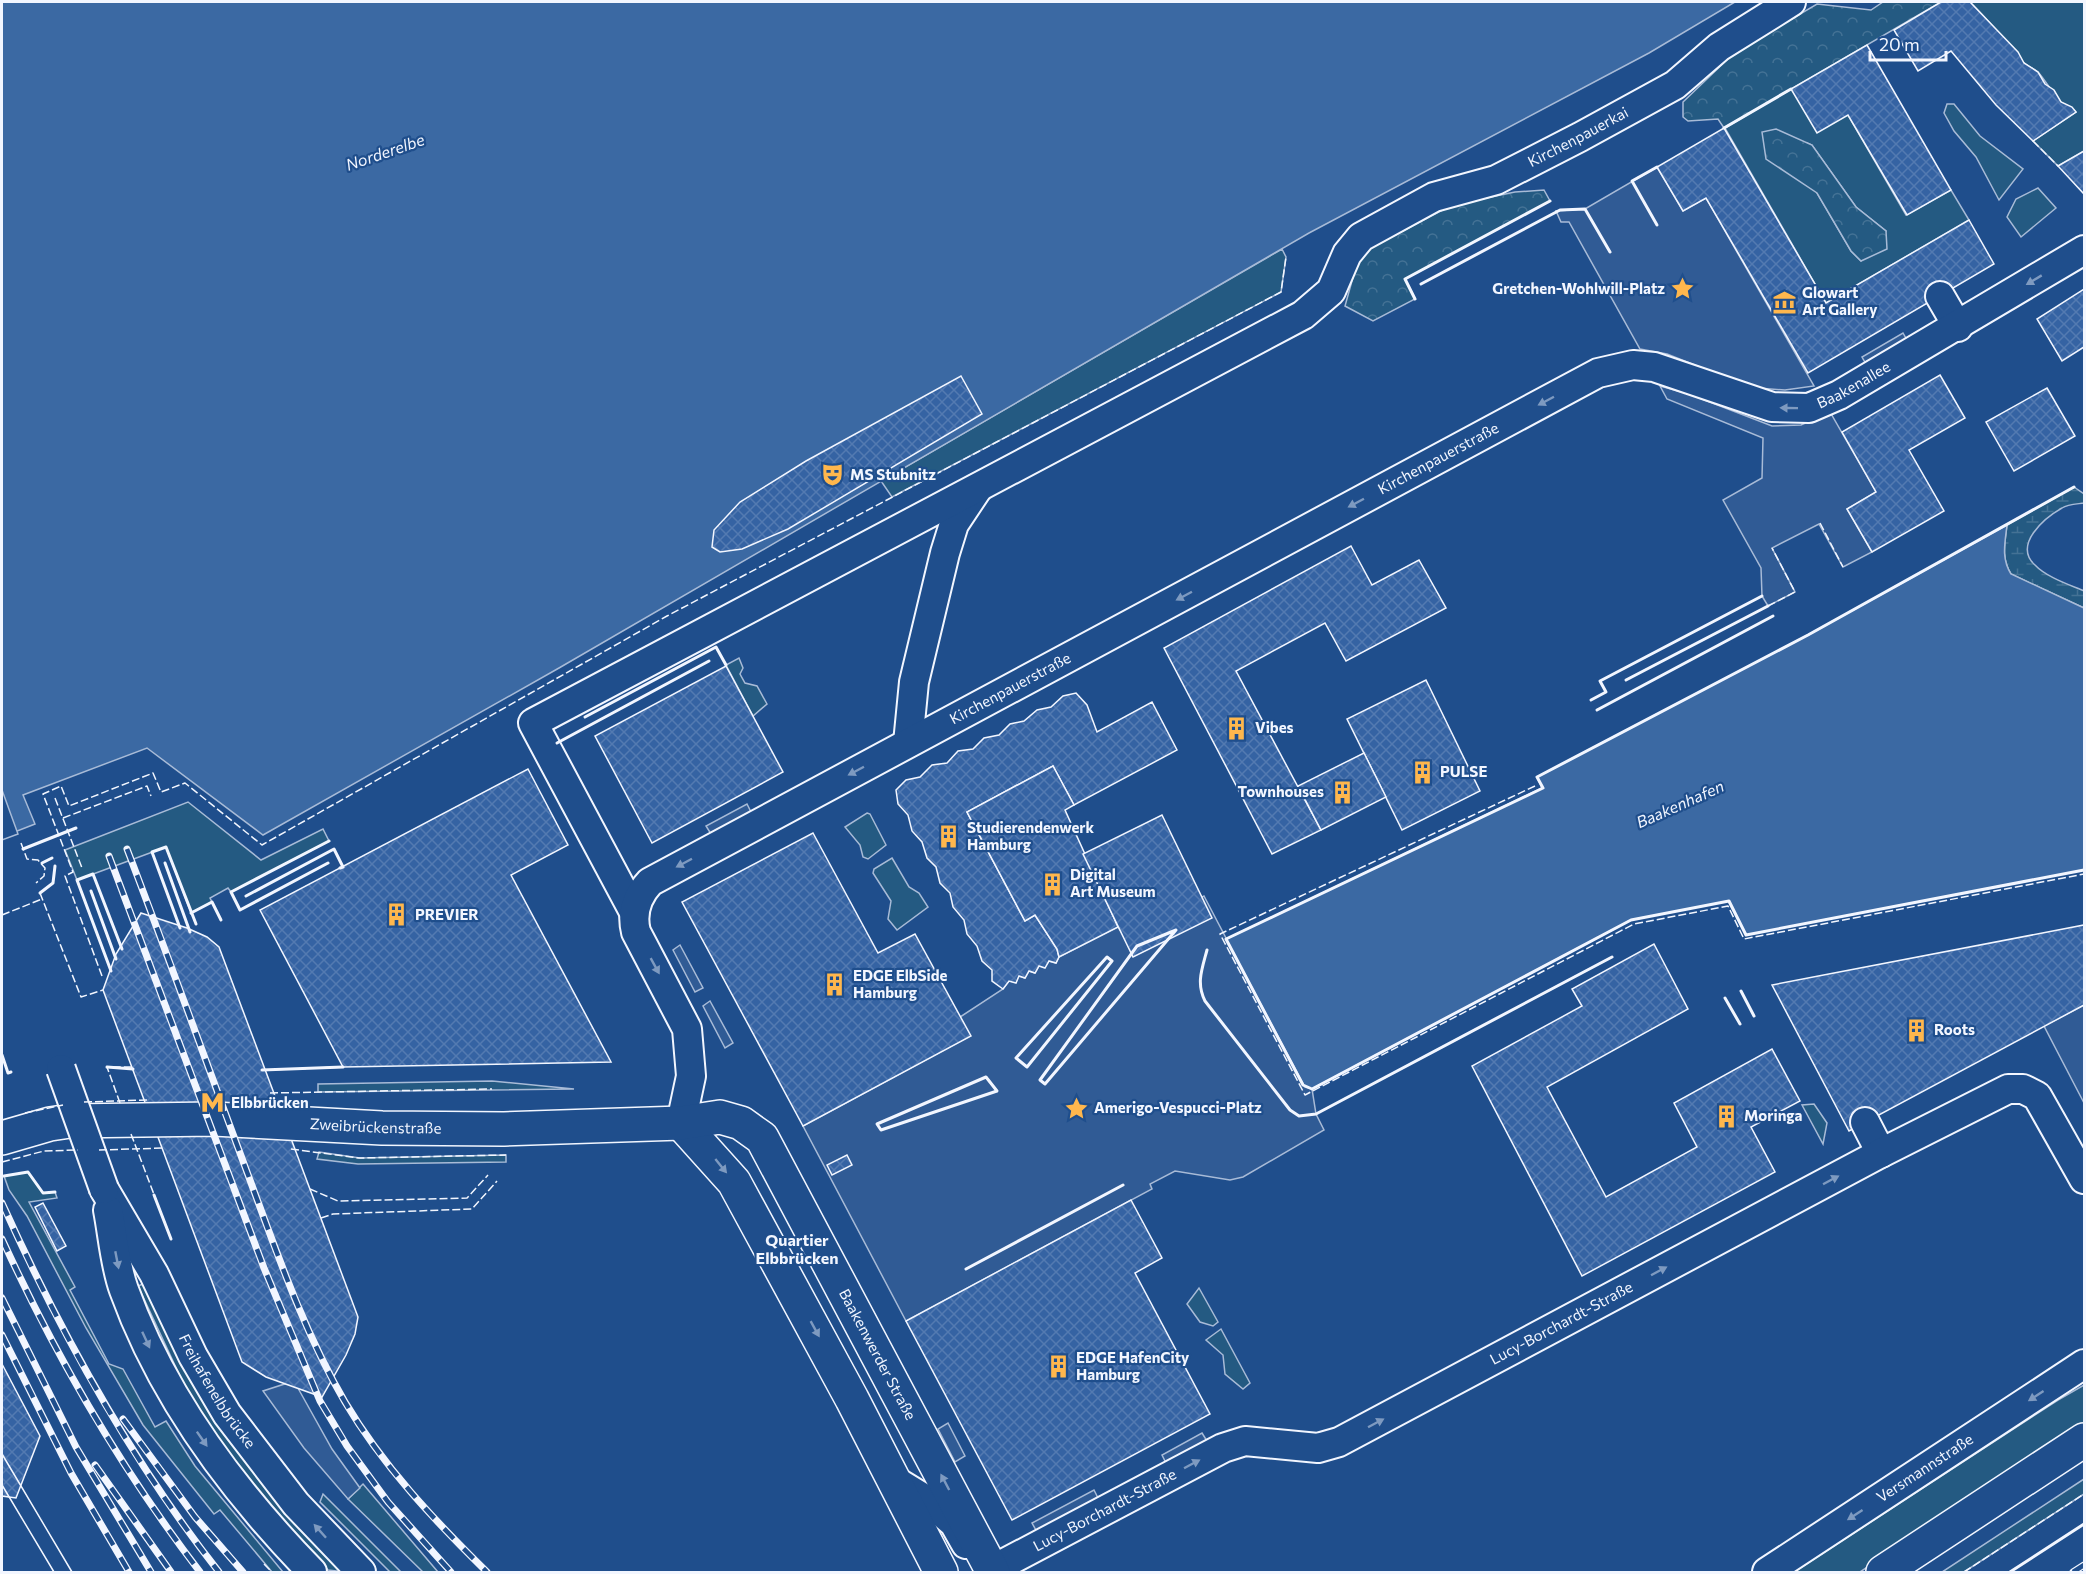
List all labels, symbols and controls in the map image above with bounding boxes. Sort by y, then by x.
scale bar [1870,24,1946,62]
text: 20 m [1879,33,1920,55]
street label: Kirchenpauerkai [1524,102,1631,170]
water label: Norderelbe [343,129,427,174]
one-way arrow [2026,275,2042,286]
place icon: Gretchen-Wohlwill-Platz [1670,276,1696,302]
place label: Gretchen-Wohlwill-Platz [1492,279,1665,297]
place label: Glowart Art Gallery [1802,283,1878,318]
museum icon: Glowart Art Gallery [1771,289,1797,315]
street label: Baakenallee [1814,357,1893,411]
one-way arrow [1537,396,1554,406]
one-way arrow [1780,403,1799,413]
street label: Kirchenpauerstraße [1374,418,1502,498]
theatre icon: MS Stubnitz [819,462,845,488]
place label: MS Stubnitz [850,465,936,483]
one-way arrow [1347,498,1364,508]
one-way arrow [1175,591,1192,601]
street label: Kirchenpauerstraße [946,648,1073,728]
building icon: Vibes [1224,715,1250,741]
place label: Vibes [1255,718,1294,736]
building icon: PULSE [1409,759,1435,785]
place label: PULSE [1440,762,1487,780]
one-way arrow [847,766,864,776]
water label: Baakenhafen [1633,776,1727,831]
building icon: Townhouses [1329,779,1355,805]
place label: Townhouses [1238,782,1324,800]
place label: Studierendenwerk Hamburg [967,818,1095,853]
building icon: Studierendenwerk Hamburg [936,824,962,850]
one-way arrow [676,858,693,868]
place label: Digital Art Museum [1070,865,1156,900]
building icon: Digital Art Museum [1039,871,1065,897]
building icon: PREVIER [384,902,410,928]
place label: PREVIER [415,905,479,923]
one-way arrow [650,958,660,975]
place label: EDGE ElbSide Hamburg [853,966,948,1001]
building icon: EDGE ElbSide Hamburg [822,972,848,998]
building icon: Roots [1903,1017,1929,1043]
place label: Roots [1934,1020,1975,1038]
metro station icon: Elbbrücken [200,1090,226,1116]
place label: Elbbrücken [231,1093,309,1111]
place icon: Amerigo-Vespucci-Platz [1063,1095,1089,1121]
place label: Amerigo-Vespucci-Platz [1094,1098,1262,1116]
building icon: Moringa [1713,1103,1739,1129]
place label: Moringa [1744,1106,1803,1124]
street label: Zweibrückenstraße [309,1114,442,1136]
one-way arrow [714,1158,727,1173]
one-way arrow [1823,1175,1840,1185]
district label: Quartier Elbbrücken [756,1230,838,1267]
one-way arrow [113,1250,122,1269]
one-way arrow [1651,1266,1668,1276]
street label: Lucy-Borchardt-Straße [1486,1277,1635,1368]
street label: Baakenwerder Straße [836,1285,920,1423]
one-way arrow [810,1321,820,1338]
one-way arrow [142,1331,151,1348]
street label: Freihafenelbbrücke [176,1331,260,1452]
place label: EDGE HafenCity Hamburg [1076,1348,1190,1383]
building icon: EDGE HafenCity Hamburg [1045,1354,1071,1380]
one-way arrow [2027,1391,2044,1402]
one-way arrow [1368,1418,1385,1428]
street label: Versmannstraße [1873,1429,1976,1506]
one-way arrow [196,1431,208,1447]
one-way arrow [1184,1459,1201,1469]
street label: Lucy-Borchardt-Straße [1030,1464,1179,1555]
one-way arrow [940,1473,950,1490]
one-way arrow [1847,1509,1863,1520]
one-way arrow [314,1524,327,1539]

